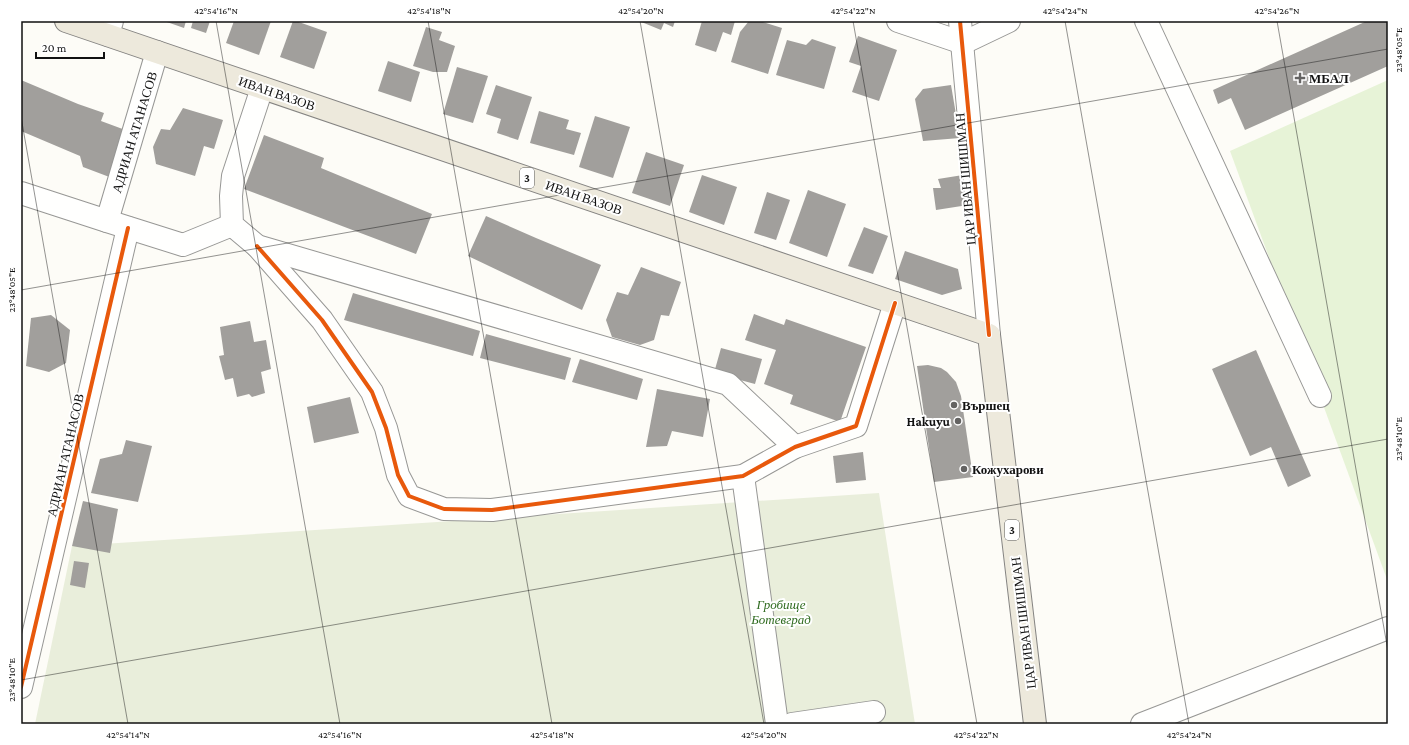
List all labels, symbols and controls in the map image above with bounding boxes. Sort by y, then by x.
text: 42°54'16"N [194,5,238,16]
text: 42°54'18"N [407,5,452,16]
text: 42°54'20"N [618,5,664,16]
text: 42°54'22"N [831,5,876,16]
text: 42°54'24"N [1042,5,1088,16]
text: 42°54'26"N [1254,5,1300,16]
text: 23°48'05"E [1393,27,1404,72]
scale bar [36,34,104,60]
text: 20 m [42,41,67,55]
street label: АДРИАН АТАНАСОВ [109,69,160,195]
place label: МБАЛ [1309,71,1349,86]
marker: МБАЛ [1294,72,1306,84]
street label: ИВАН ВАЗОВ [237,73,317,114]
street label: ЦАР ИВАН ШИШМАН [952,112,979,246]
road number: 3 [520,168,534,188]
street label: ИВАН ВАЗОВ [544,177,624,218]
text: 23°48'05"E [6,267,17,312]
street label: АДРИАН АТАНАСОВ [44,392,87,518]
place label: Вършец [962,398,1010,413]
marker: Вършец [949,400,959,410]
place label: Hakuyu [907,414,951,429]
marker: Hakuyu [953,416,963,426]
text: 23°48'10"E [1393,417,1404,461]
place label: Кожухарови [972,462,1044,477]
marker: Кожухарови [959,464,969,474]
road number: 3 [1005,520,1019,540]
street label: ЦАР ИВАН ШИШМАН [1008,556,1039,690]
park label: Гробище Ботевград [750,597,811,627]
text: 23°48'10"E [6,658,17,702]
text: 42°54'14"N [106,729,150,740]
text: 42°54'16"N [318,729,362,740]
text: 42°54'18"N [530,729,575,740]
text: 42°54'20"N [741,729,787,740]
text: 42°54'22"N [954,729,999,740]
text: 42°54'24"N [1166,729,1212,740]

